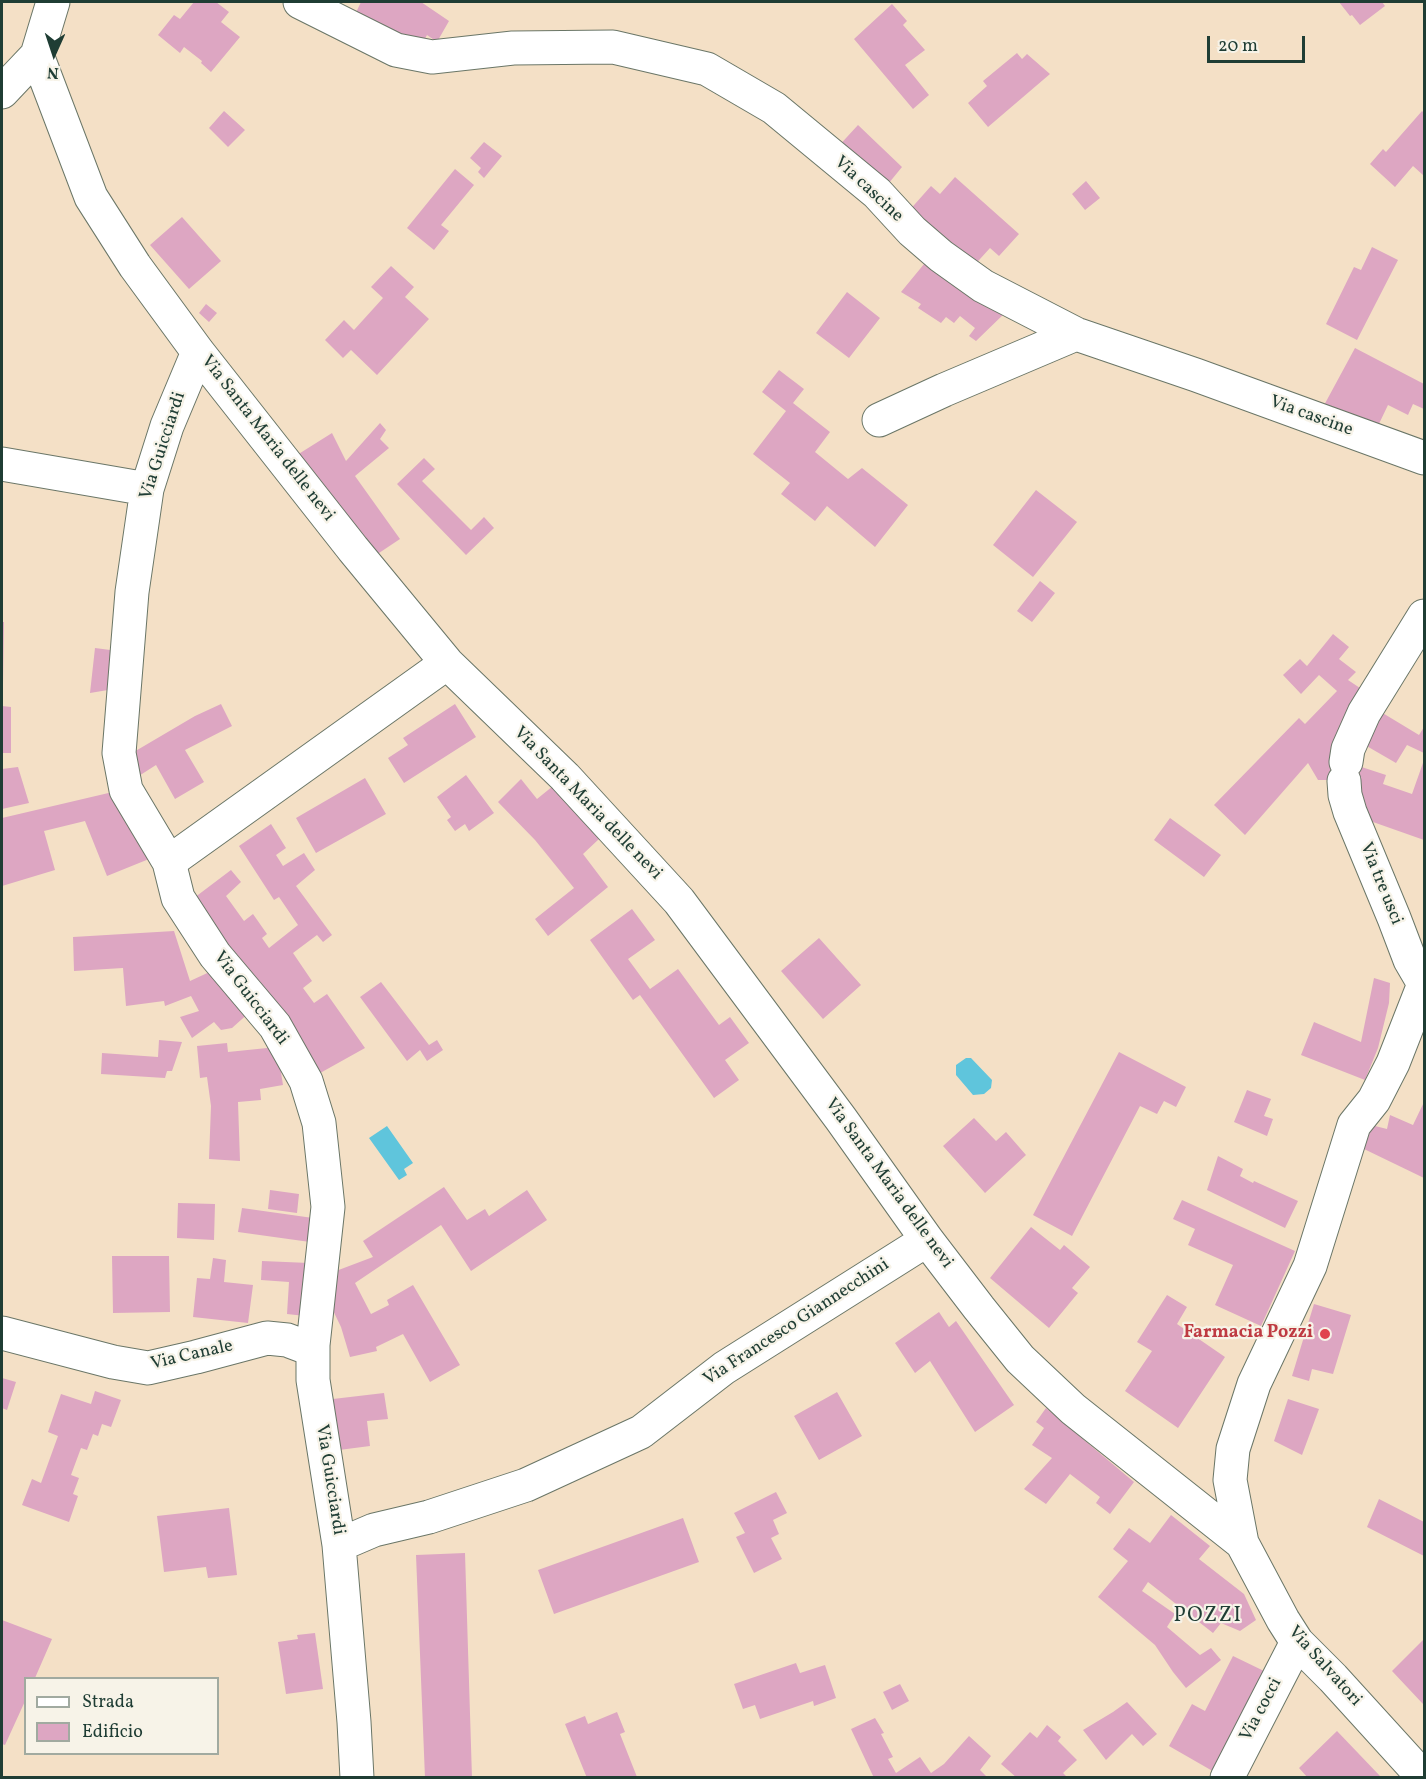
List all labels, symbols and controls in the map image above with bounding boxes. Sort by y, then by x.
north arrow [24,24,84,84]
scale bar [1210,24,1308,62]
text: 20 m [1218,34,1258,59]
text: N [47,61,59,83]
street label: Via cascine [829,152,907,228]
street label: Via Santa Maria delle nevi [195,352,339,526]
street label: Via Guicciardi [136,390,192,502]
street label: Via cascine [1266,392,1356,442]
street label: Via Santa Maria delle nevi [508,723,666,885]
street label: Via tre usci [1354,840,1406,928]
street label: Via Guicciardi [208,948,292,1050]
street label: Via Santa Maria delle nevi [819,1095,957,1273]
street label: Via Francesco Giannecchini [700,1255,894,1391]
place label: Farmacia Pozzi [1183,1323,1313,1345]
marker: Farmacia Pozzi [1318,1327,1332,1341]
street label: Via Canale [149,1336,235,1376]
street label: Via Guicciardi [310,1423,348,1537]
district label: POZZI [1174,1604,1242,1630]
street label: Via Salvatori [1282,1622,1366,1712]
street label: Via cocci [1236,1675,1288,1745]
legend [24,1677,219,1755]
text: Strada [82,1690,134,1715]
text: Edificio [82,1720,143,1745]

